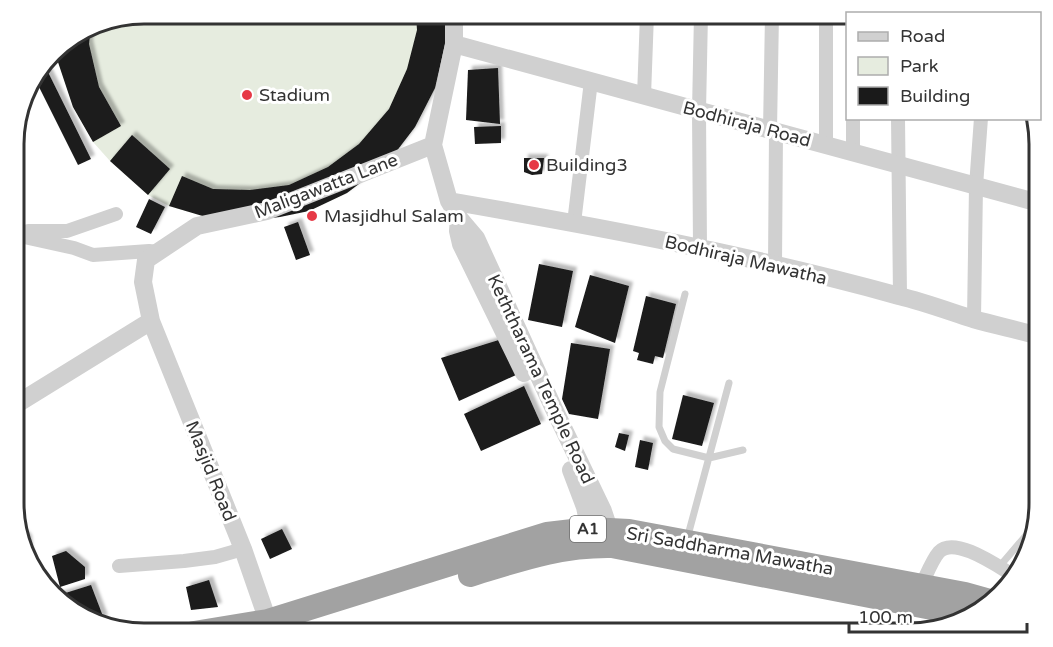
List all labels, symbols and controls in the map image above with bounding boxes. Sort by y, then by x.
legend [846,12,1041,120]
text: Road [900,25,945,47]
text: Park [900,55,939,77]
place label: Stadium [259,84,330,106]
text: Building [900,85,970,107]
marker: Stadium [240,88,254,102]
street label: Bodhiraja Road [681,96,813,152]
street label: Maligawatta Lane [251,148,401,224]
place label: Building3 [546,154,628,176]
marker: Building3 [527,158,541,172]
place label: Masjidhul Salam [324,205,464,227]
marker: Masjidhul Salam [305,209,319,223]
street label: Bodhiraja Mawatha [663,231,829,289]
street label: Keththarama Temple Road [483,271,599,487]
street label: Masjid Road [181,418,241,524]
road number: A1 [570,516,606,542]
street label: Sri Saddharma Mawatha [625,522,835,580]
scale bar [849,596,1028,634]
text: 100 m [858,606,913,628]

